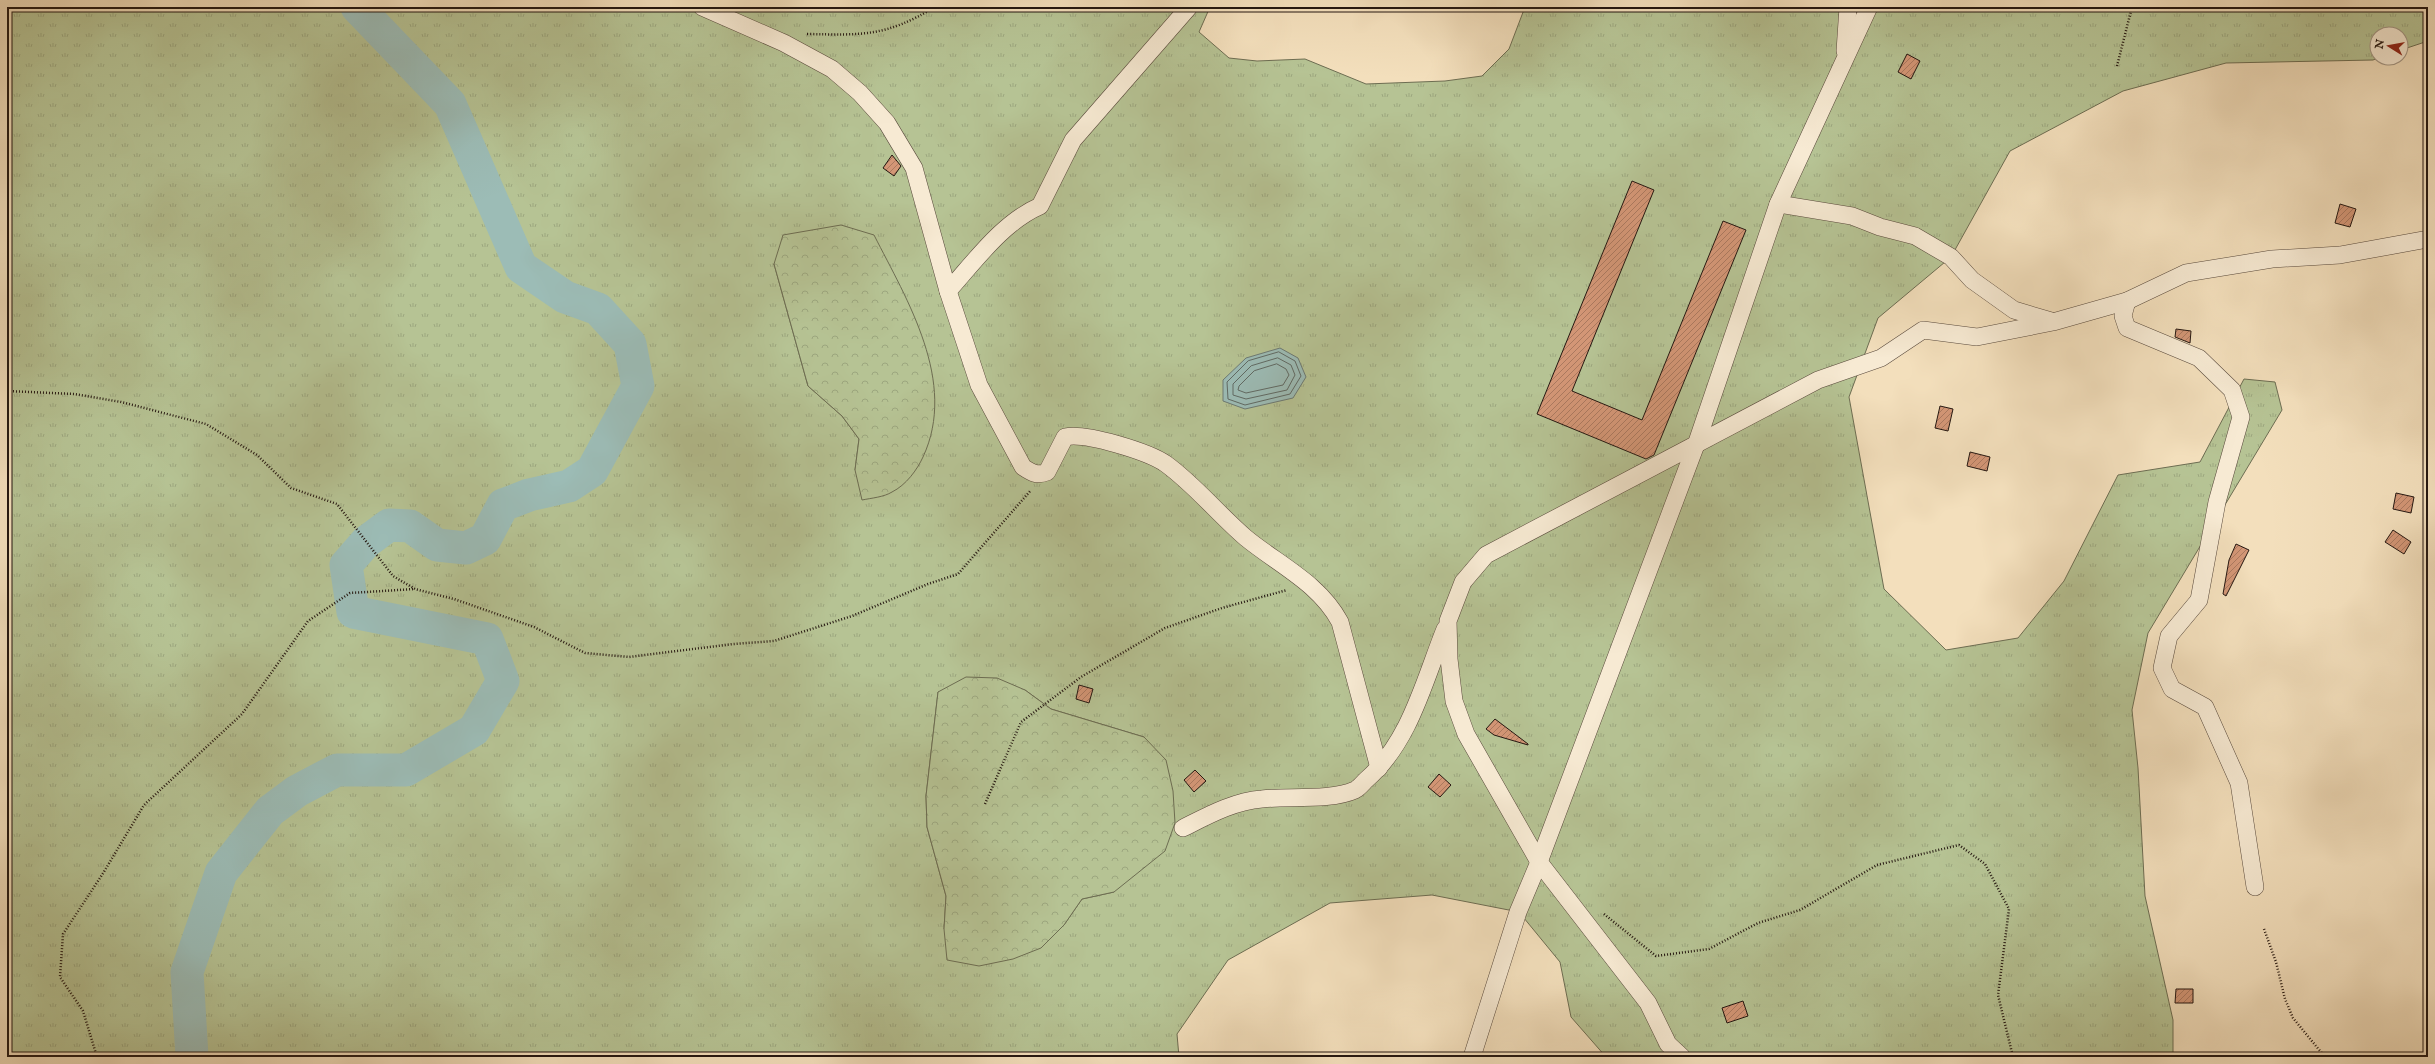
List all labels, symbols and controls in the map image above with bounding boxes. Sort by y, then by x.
north arrow [2369,26,2409,66]
text: N [2372,38,2388,51]

